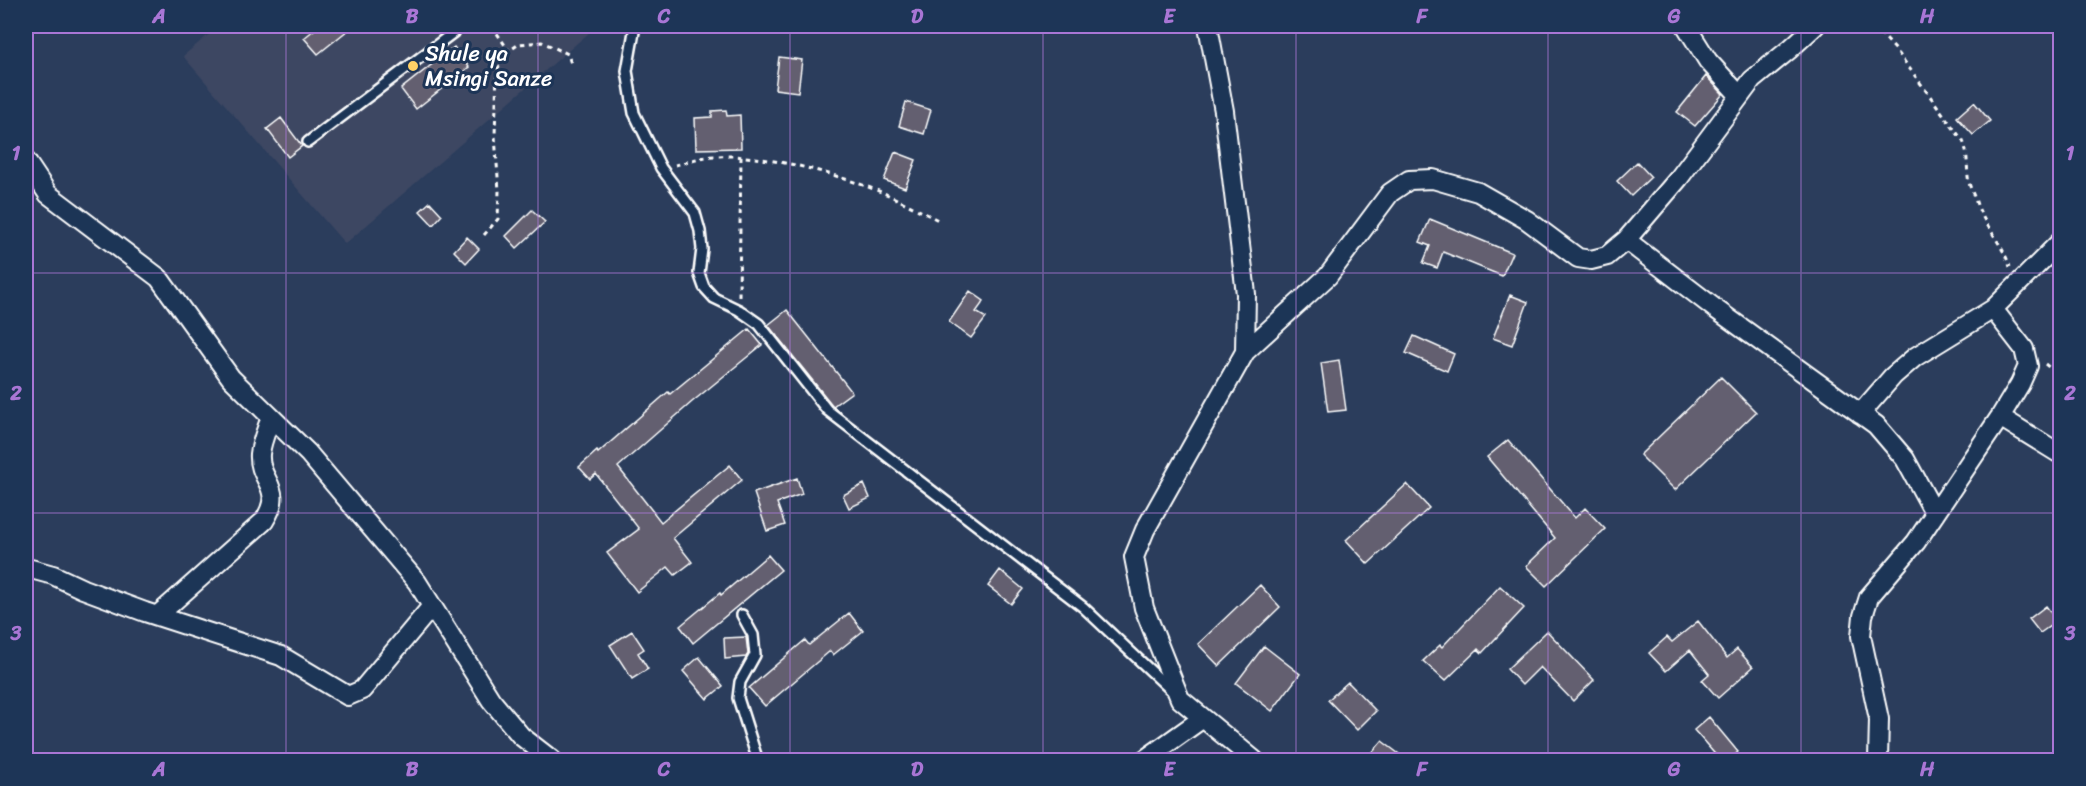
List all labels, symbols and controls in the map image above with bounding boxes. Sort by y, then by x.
text: A [151,0,166,34]
text: B [406,0,419,34]
text: C [657,0,671,34]
text: D [911,0,924,34]
text: E [1163,0,1176,34]
text: F [1416,0,1429,34]
text: G [1667,0,1681,34]
text: H [1919,0,1935,34]
place label: Shule ya Msingi Sanze [425,34,552,98]
marker: Shule ya Msingi Sanze [406,59,420,73]
text: 1 [12,136,21,171]
text: 1 [2066,136,2075,171]
text: 2 [9,376,22,411]
text: 2 [2063,376,2076,411]
text: 3 [10,616,22,651]
text: 3 [2064,616,2076,651]
text: A [151,752,166,786]
text: B [406,752,419,786]
text: C [657,752,671,786]
text: D [911,752,924,786]
text: E [1163,752,1176,786]
text: F [1416,752,1429,786]
text: G [1667,752,1681,786]
text: H [1919,752,1935,786]

